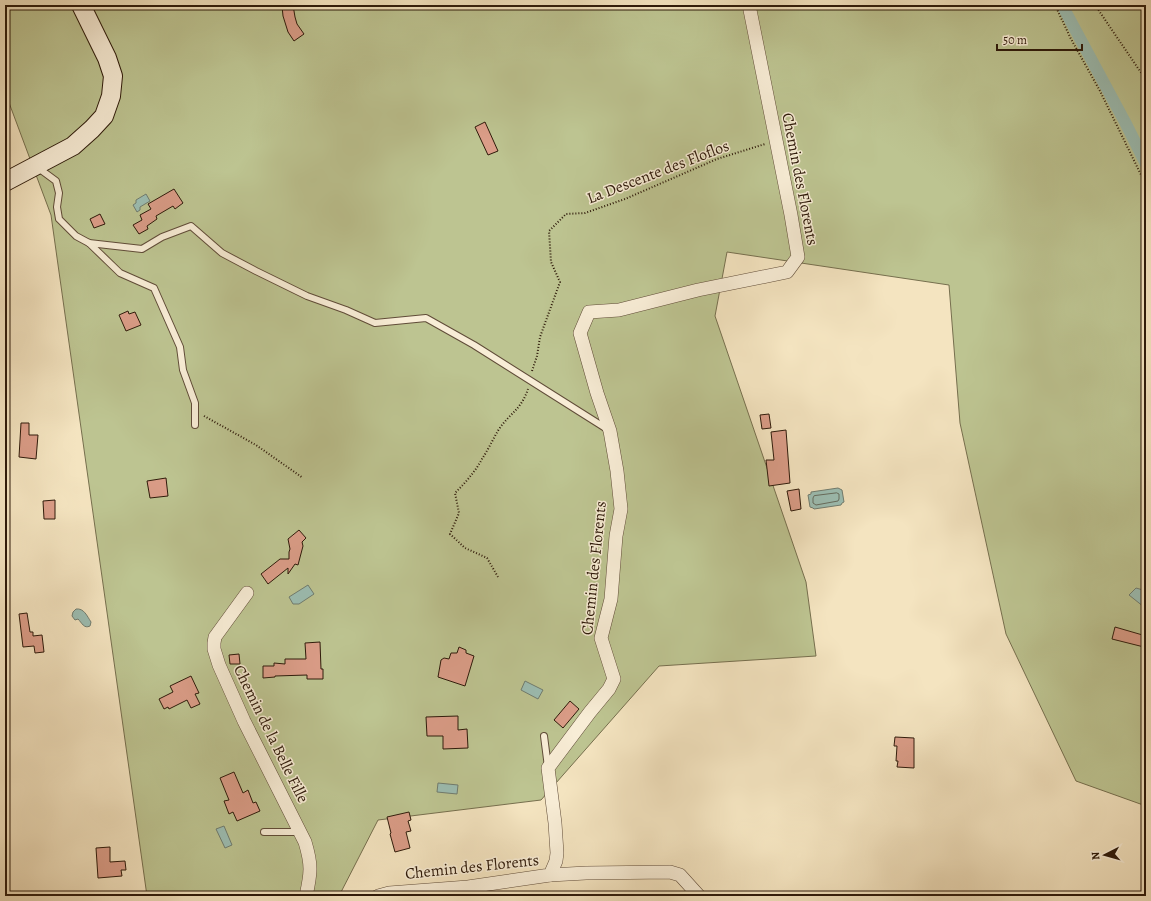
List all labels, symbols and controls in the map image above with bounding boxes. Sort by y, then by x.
scale bar [997,26,1082,52]
text: 50 m [1003,32,1027,48]
street label: Chemin des Florents [776,111,824,247]
street label: La Descente des Floflos [584,135,732,209]
street label: Chemin des Florents [576,500,612,636]
street label: Chemin de la Belle Fille [228,661,314,807]
north arrow [1085,835,1125,875]
street label: Chemin des Florents [404,849,540,885]
text: N [1088,851,1103,861]

